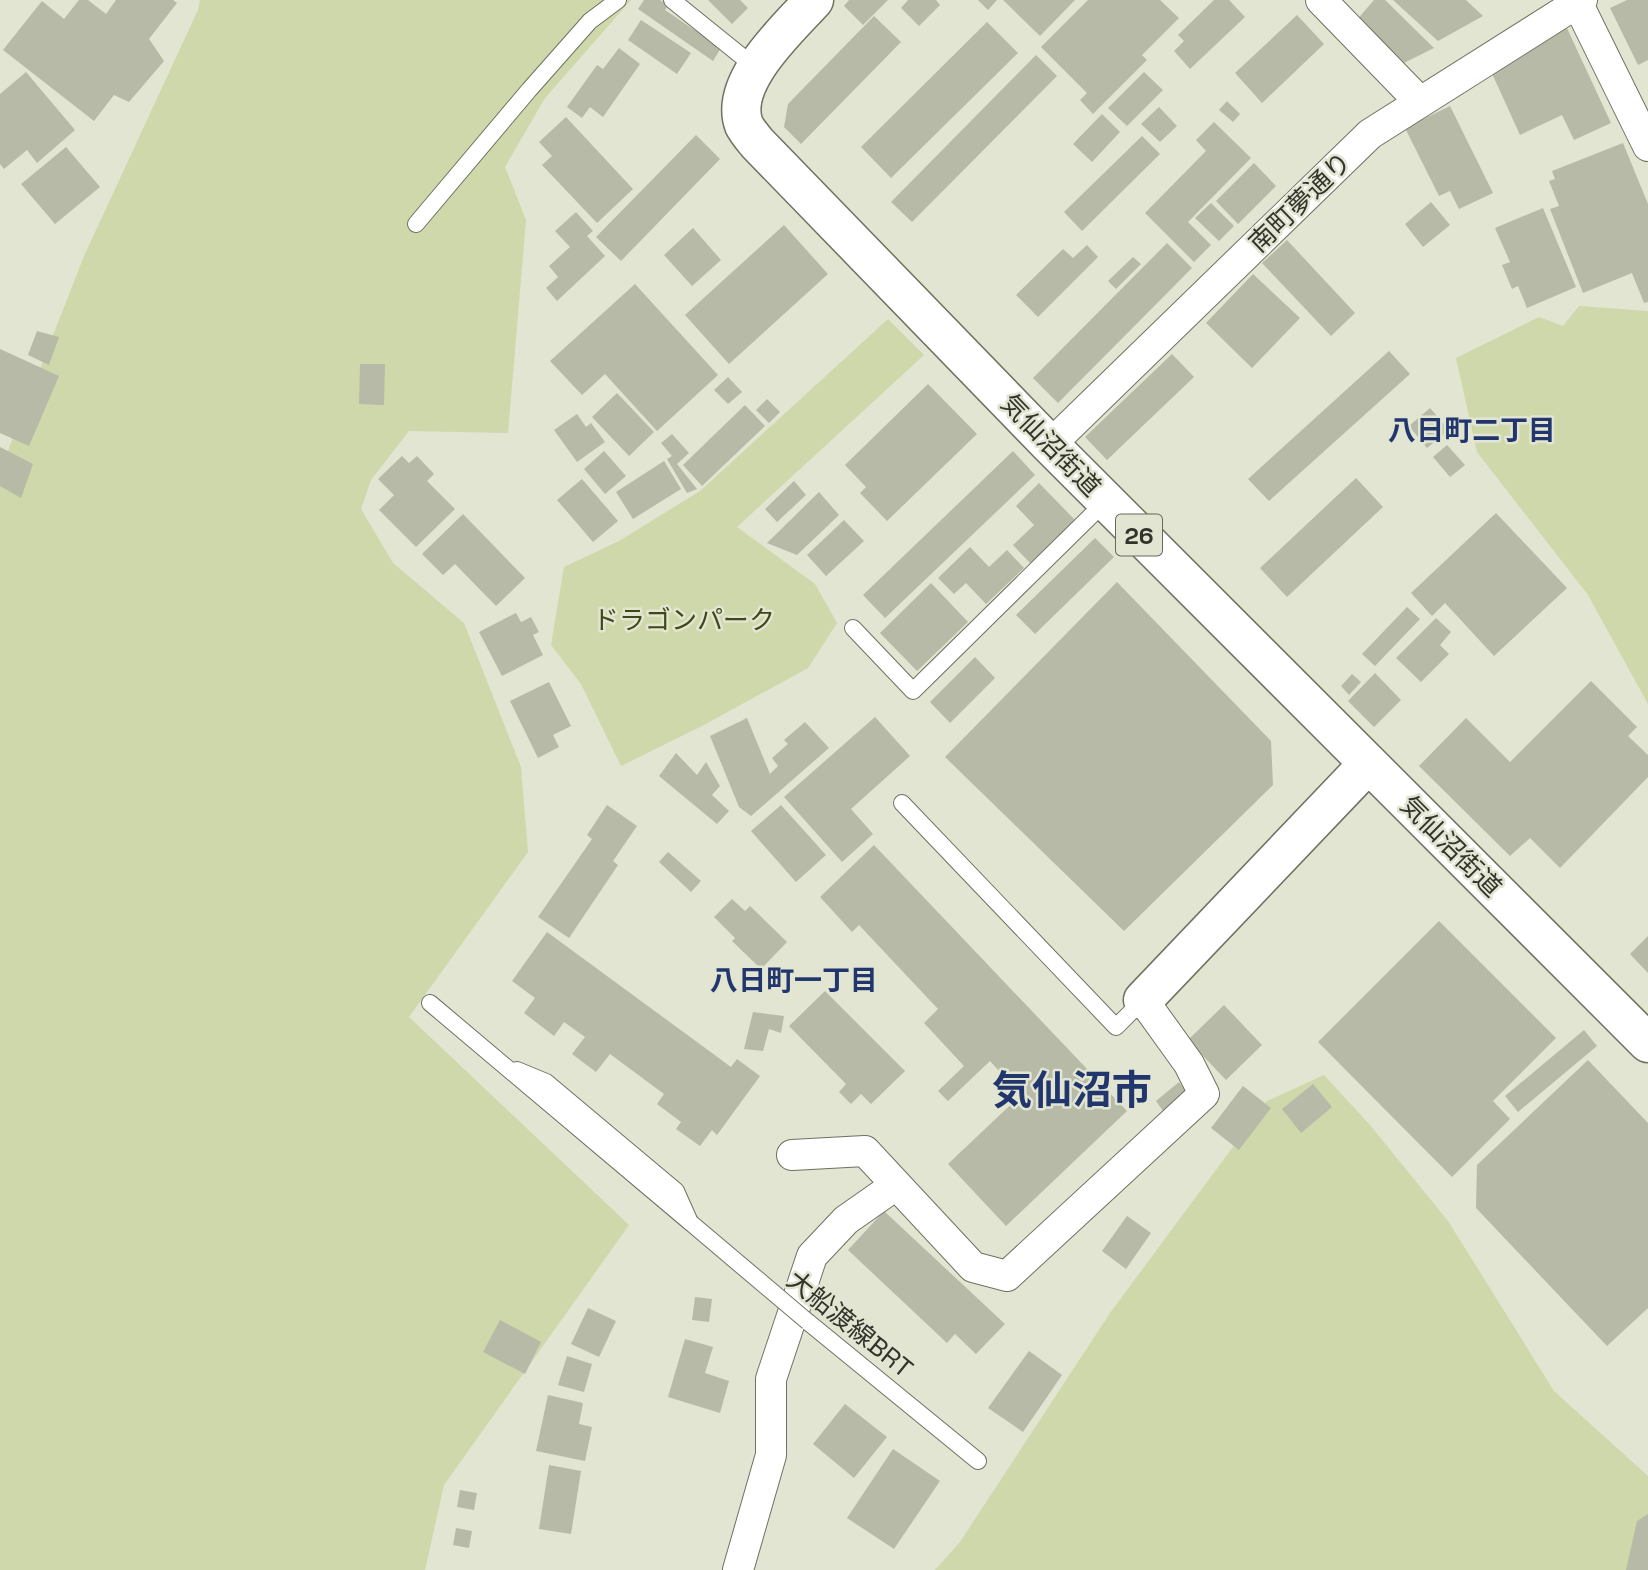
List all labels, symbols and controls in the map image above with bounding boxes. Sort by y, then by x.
street label: 南町夢通り [1241,145,1359,259]
street label: 気仙沼街道 [994,386,1108,504]
district label: 八日町二丁目 [1388,412,1556,448]
road number: 26 [1116,514,1162,556]
park label: ドラゴンパーク [593,603,775,637]
street label: 気仙沼街道 [1393,788,1509,904]
district label: 八日町一丁目 [710,962,878,998]
district label: 気仙沼市 [992,1065,1152,1116]
street label: 大船渡線BRT [780,1263,920,1385]

